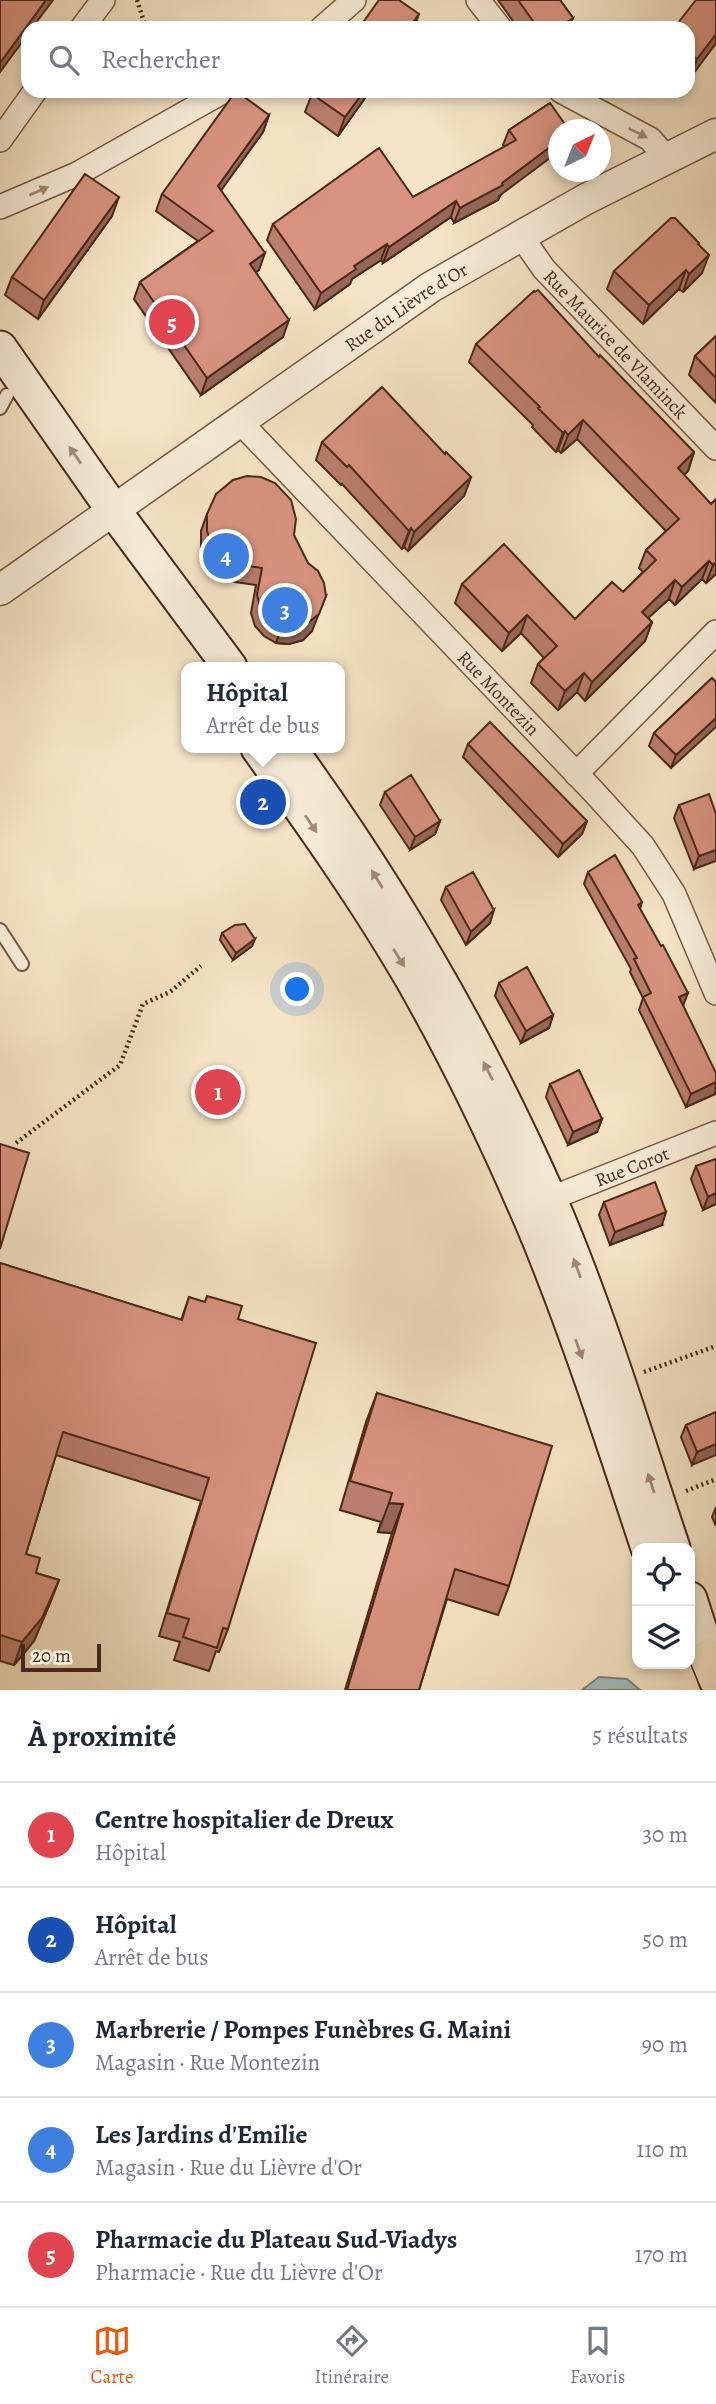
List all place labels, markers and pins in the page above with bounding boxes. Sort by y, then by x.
pin: 5 [149,296,195,348]
pin: 4 [203,530,249,582]
pin: 3 [262,584,308,636]
pin: 2 [240,776,286,828]
pin: 1 [195,1066,241,1118]

